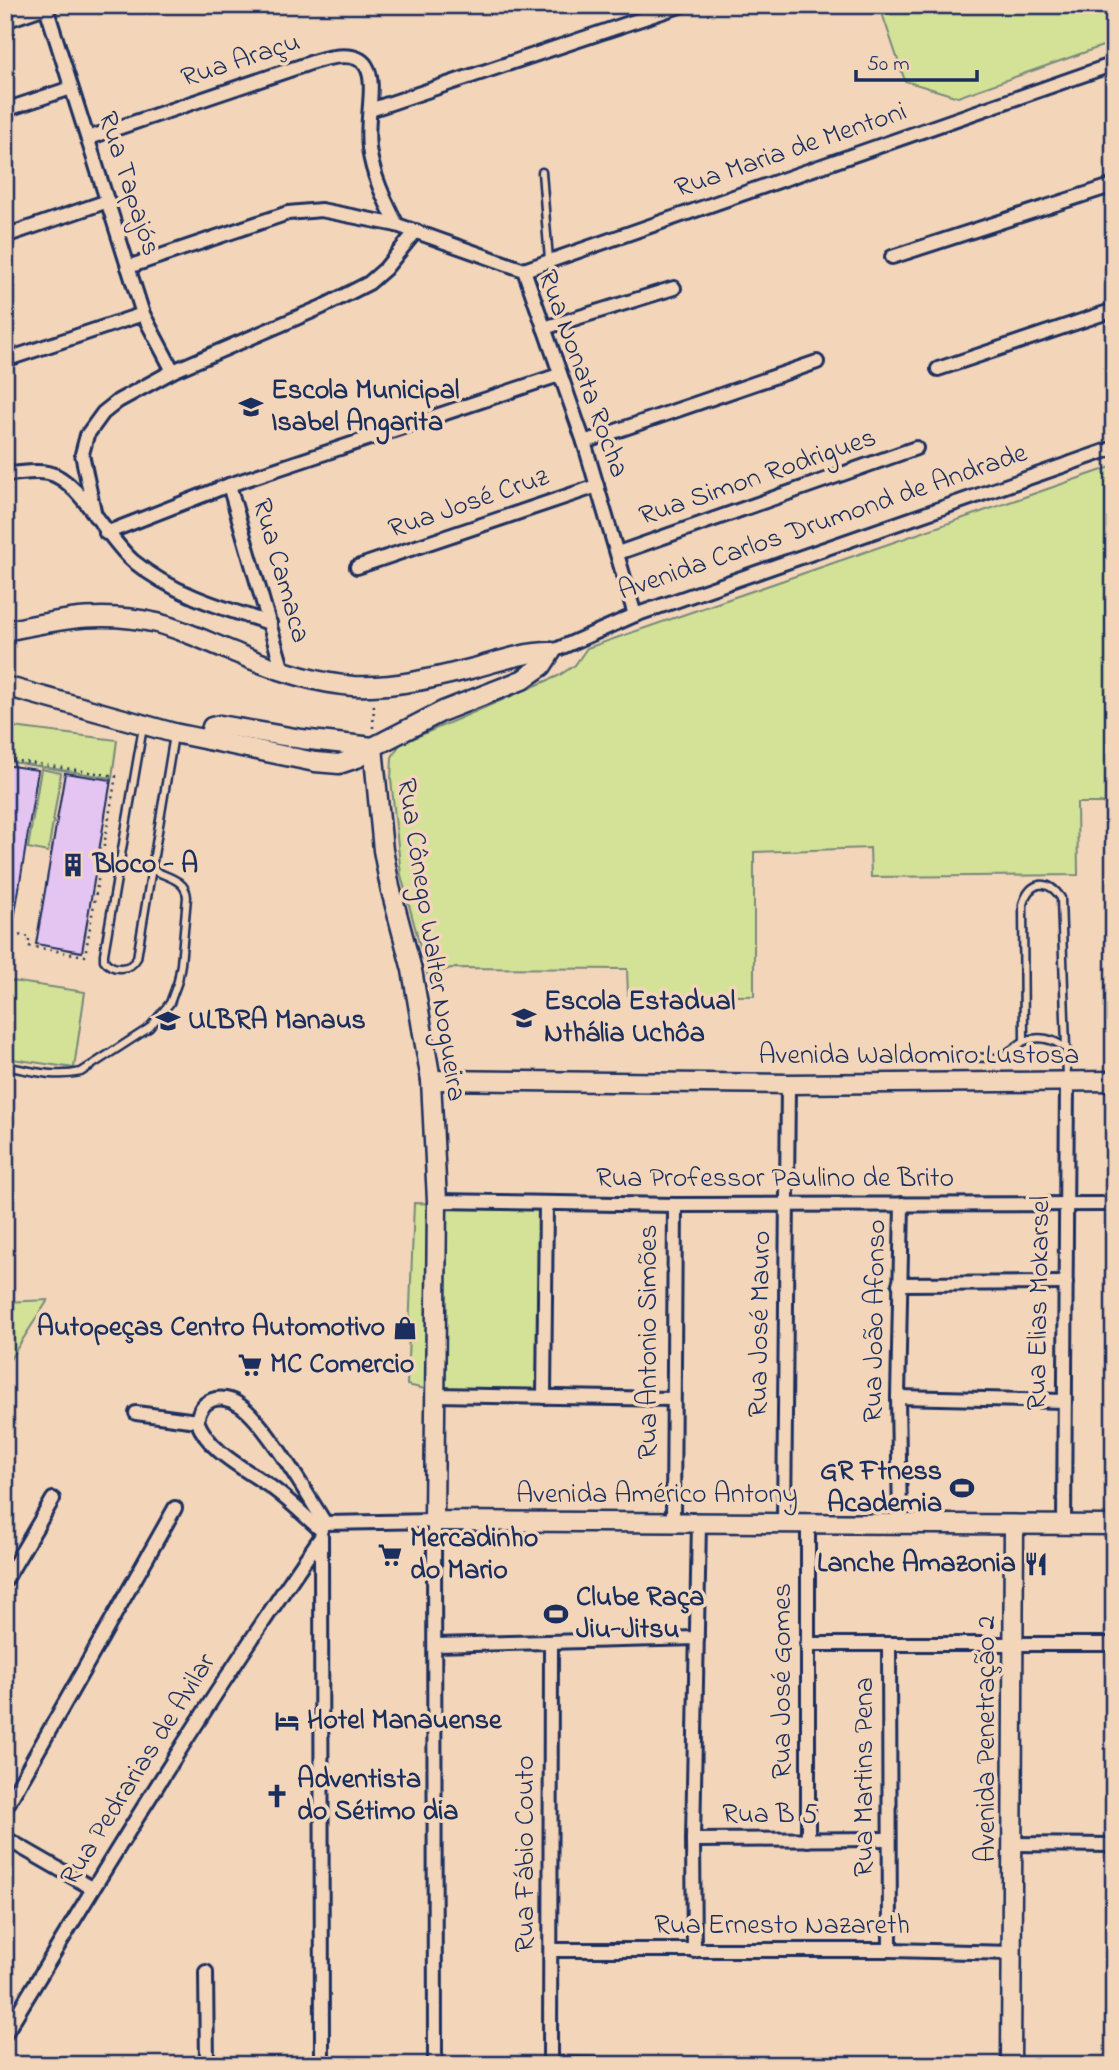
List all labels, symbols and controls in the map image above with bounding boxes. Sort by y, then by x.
street label: Rua Araçu [176,23,306,99]
scale bar [856,38,977,82]
text: 50 m [867,50,910,80]
street label: Rua Maria de Mentoni [669,92,913,210]
street label: Rua Tapajós [85,107,171,261]
street label: Rua Nonata Rocha [525,264,639,484]
place label: Escola Municipal Isabel Angarita [271,371,460,445]
school or university icon: Escola Municipal Isabel Angarita [237,393,265,421]
street label: Rua Simon Rodrigues [634,418,882,538]
street label: Avenida Carlos Drumond de Andrade [613,433,1033,612]
street label: Rua José Cruz [383,457,555,551]
street label: Rua Camaca [240,494,320,648]
street label: Rua Cônego Walter Nogueira [384,776,476,1104]
place label: Bloco - A [91,845,198,886]
building icon: Bloco - A [59,851,87,879]
place label: Escola Estadual Nthália Uchôa [544,982,736,1055]
place label: ULBRA Manaus [188,1001,366,1042]
school or university icon: Escola Estadual Nthália Uchôa [510,1004,538,1032]
school or university icon: ULBRA Manaus [154,1007,182,1035]
street label: Avenida Waldomiro Lustosa [759,1036,1079,1077]
street label: Rua Professor Paulino de Brito [596,1159,954,1200]
street label: Rua Elias Mokarsel [1018,1195,1062,1411]
street label: Rua João Afonso [854,1219,898,1423]
street label: Rua Antonio Simões [629,1224,670,1460]
street label: Rua José Mauro [739,1230,783,1418]
place label: Autopeças Centro Automotivo [37,1308,385,1349]
shop icon: Autopeças Centro Automotivo [391,1314,419,1342]
place label: MC Comercio [270,1345,414,1386]
supermarket icon: MC Comercio [236,1351,264,1379]
place label: GR Ftness Academia [820,1452,942,1525]
sports icon: GR Ftness Academia [948,1474,976,1502]
street label: Avenida Américo Antony [516,1475,798,1516]
place label: Mercadinho do Mario [410,1519,538,1592]
supermarket icon: Mercadinho do Mario [376,1541,404,1569]
place label: Lanche Amazonia [817,1544,1016,1585]
restaurant icon: Lanche Amazonia [1022,1550,1050,1578]
place label: Clube Raça Jiu-Jitsu [576,1578,705,1651]
street label: Rua José Gomes [763,1583,804,1779]
sports icon: Clube Raça Jiu-Jitsu [542,1600,570,1628]
street label: Avenida Penetração 2 [967,1615,1008,1862]
street label: Rua Pedrarias de Avilar [51,1646,227,1894]
street label: Rua Martins Pena [845,1677,886,1877]
place label: Hotel Manauense [307,1701,503,1742]
hotel icon: Hotel Manauense [273,1707,301,1735]
street label: Rua Fábio Couto [506,1755,547,1953]
place label: Adventista do Sétimo dia [297,1760,458,1833]
church icon: Adventista do Sétimo dia [263,1782,291,1810]
street label: Rua B 5 [722,1795,818,1836]
street label: Rua Ernesto Nazareth [654,1906,910,1947]

